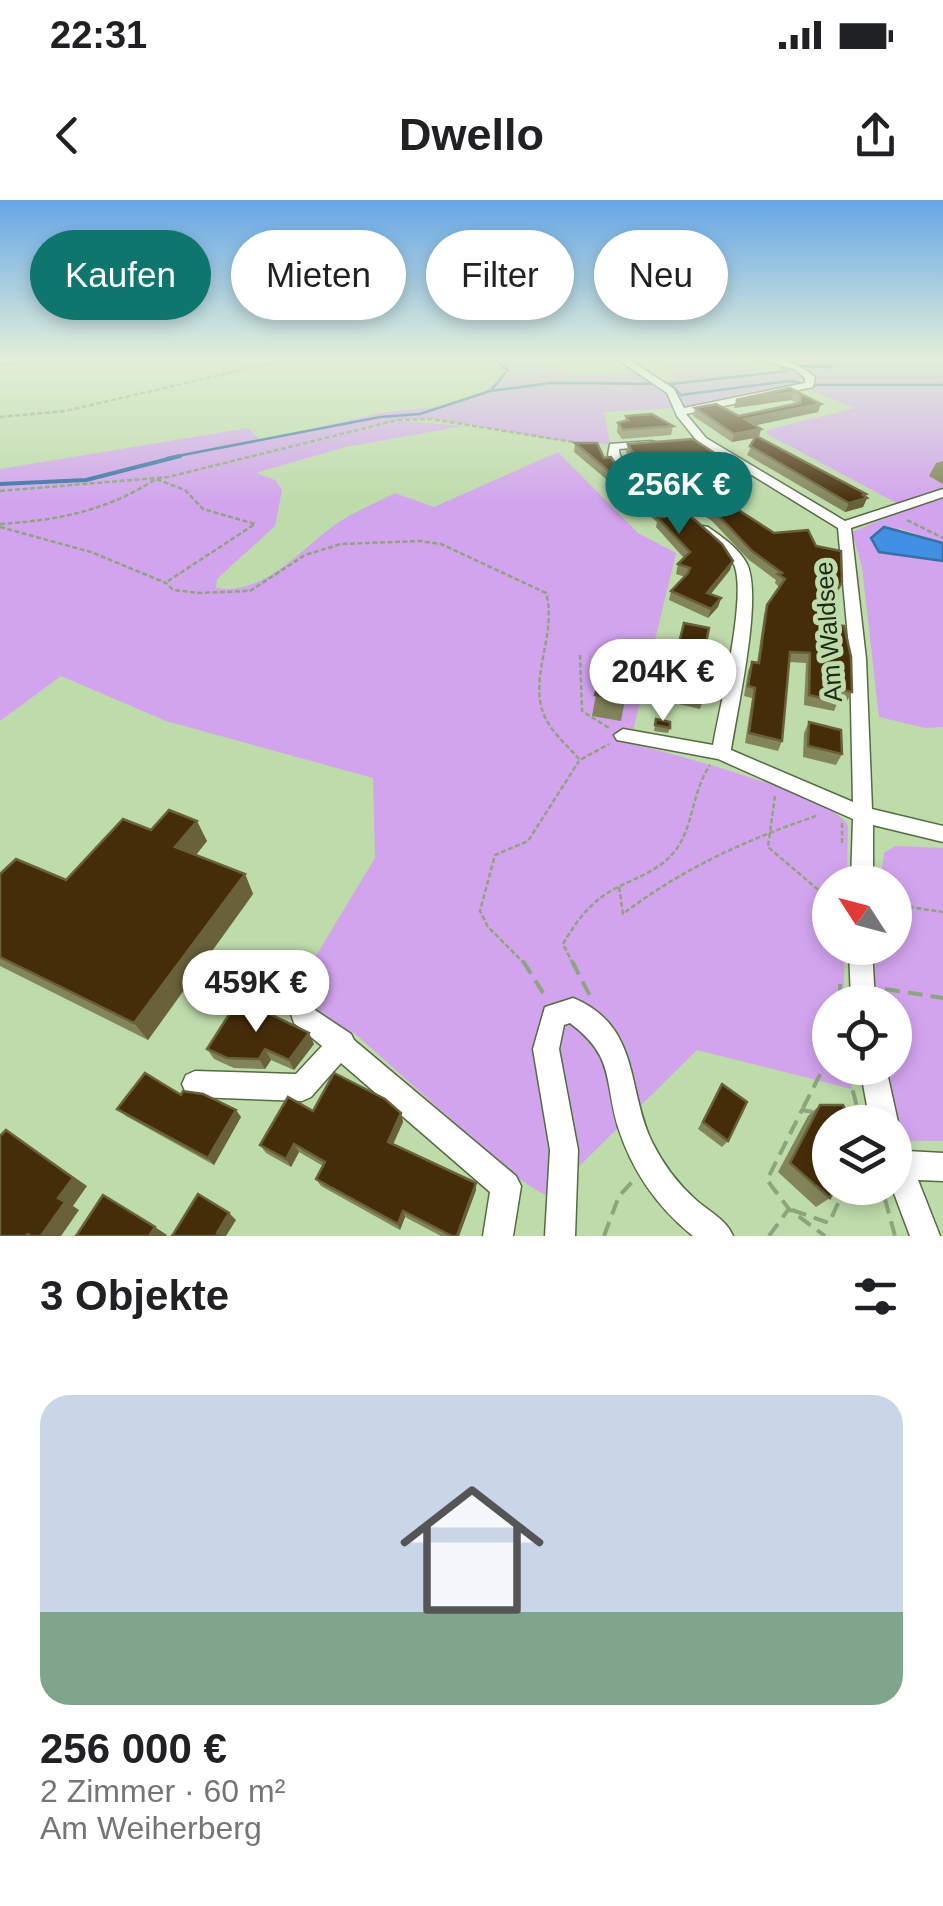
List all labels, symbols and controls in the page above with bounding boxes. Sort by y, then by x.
text: 22:31 [50,14,147,56]
icon: back [40,108,95,163]
icon: share [848,108,903,163]
text: Dwello [399,109,544,160]
chip: Kaufen [30,230,211,320]
chip: Mieten [231,230,406,320]
chip: Filter [426,230,574,320]
chip: Neu [594,230,728,320]
pin: 256K € [598,452,760,537]
text: 256K € [627,466,731,502]
street label: Am Waldsee [809,561,847,703]
pin: 204K € [582,639,744,724]
text: 204K € [611,653,715,689]
north arrow [812,865,912,965]
map controls [812,865,912,1205]
pin: 459K € [175,950,337,1035]
text: 459K € [204,964,308,1000]
button: locate [812,985,912,1085]
button: layers [812,1105,912,1205]
icon: filters [848,1269,903,1324]
text: 3 Objekte [40,1272,229,1319]
icon: home [382,1460,562,1640]
text: 256 000 € [40,1725,227,1772]
text: 2 Zimmer · 60 m² [40,1773,285,1809]
text: Am Weiherberg [40,1810,262,1846]

